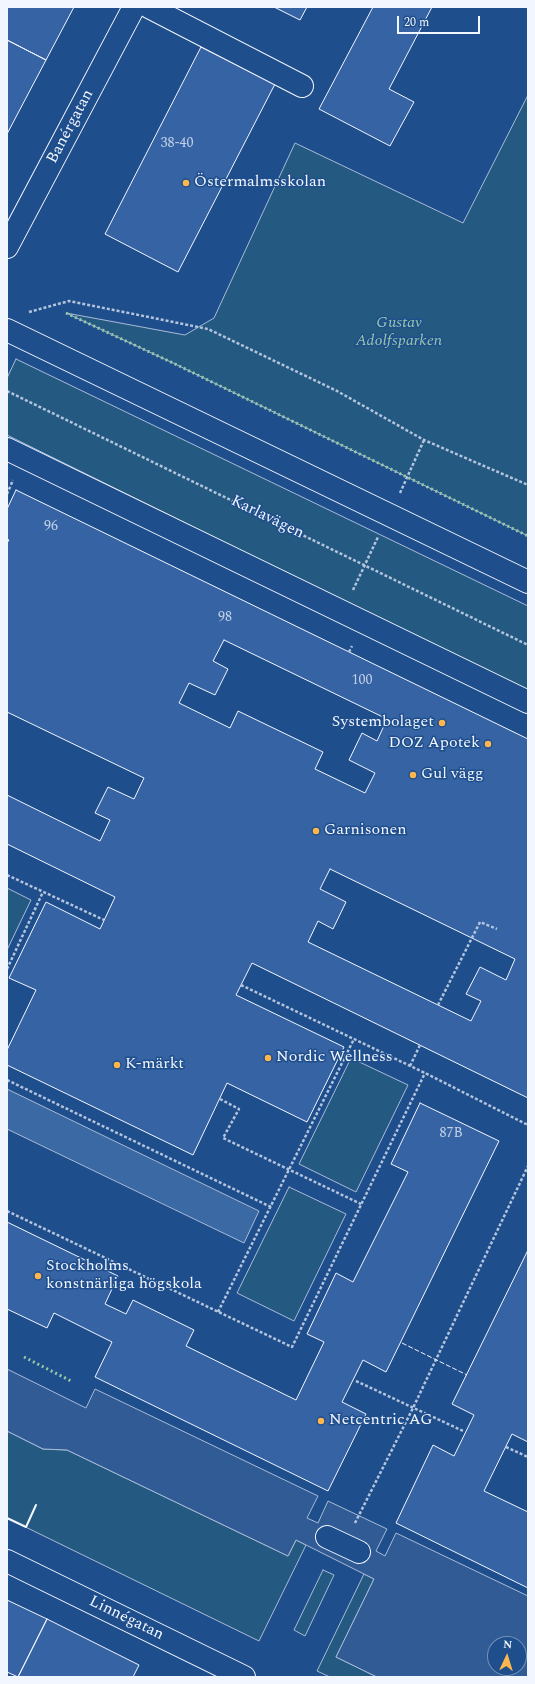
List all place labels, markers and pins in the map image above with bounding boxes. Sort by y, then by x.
place label: Östermalmsskolan [194,173,326,193]
marker: Östermalmsskolan [181,178,191,188]
place label: Systembolaget [332,713,434,733]
marker: Systembolaget [437,718,447,728]
place label: DOZ Apotek [388,734,480,754]
marker: DOZ Apotek [483,739,493,749]
place label: Gul vägg [421,765,484,785]
marker: Gul vägg [408,770,418,780]
place label: Garnisonen [324,821,407,841]
marker: Garnisonen [311,826,321,836]
place label: Nordic Wellness [276,1048,393,1068]
marker: Nordic Wellness [263,1053,273,1063]
place label: K-märkt [125,1055,184,1075]
marker: K-märkt [112,1060,122,1070]
place label: Stockholms konstnärliga högskola [46,1257,202,1295]
marker: Stockholms konstnärliga högskola [33,1271,43,1281]
place label: Netcentric AG [329,1411,433,1431]
marker: Netcentric AG [316,1416,326,1426]

